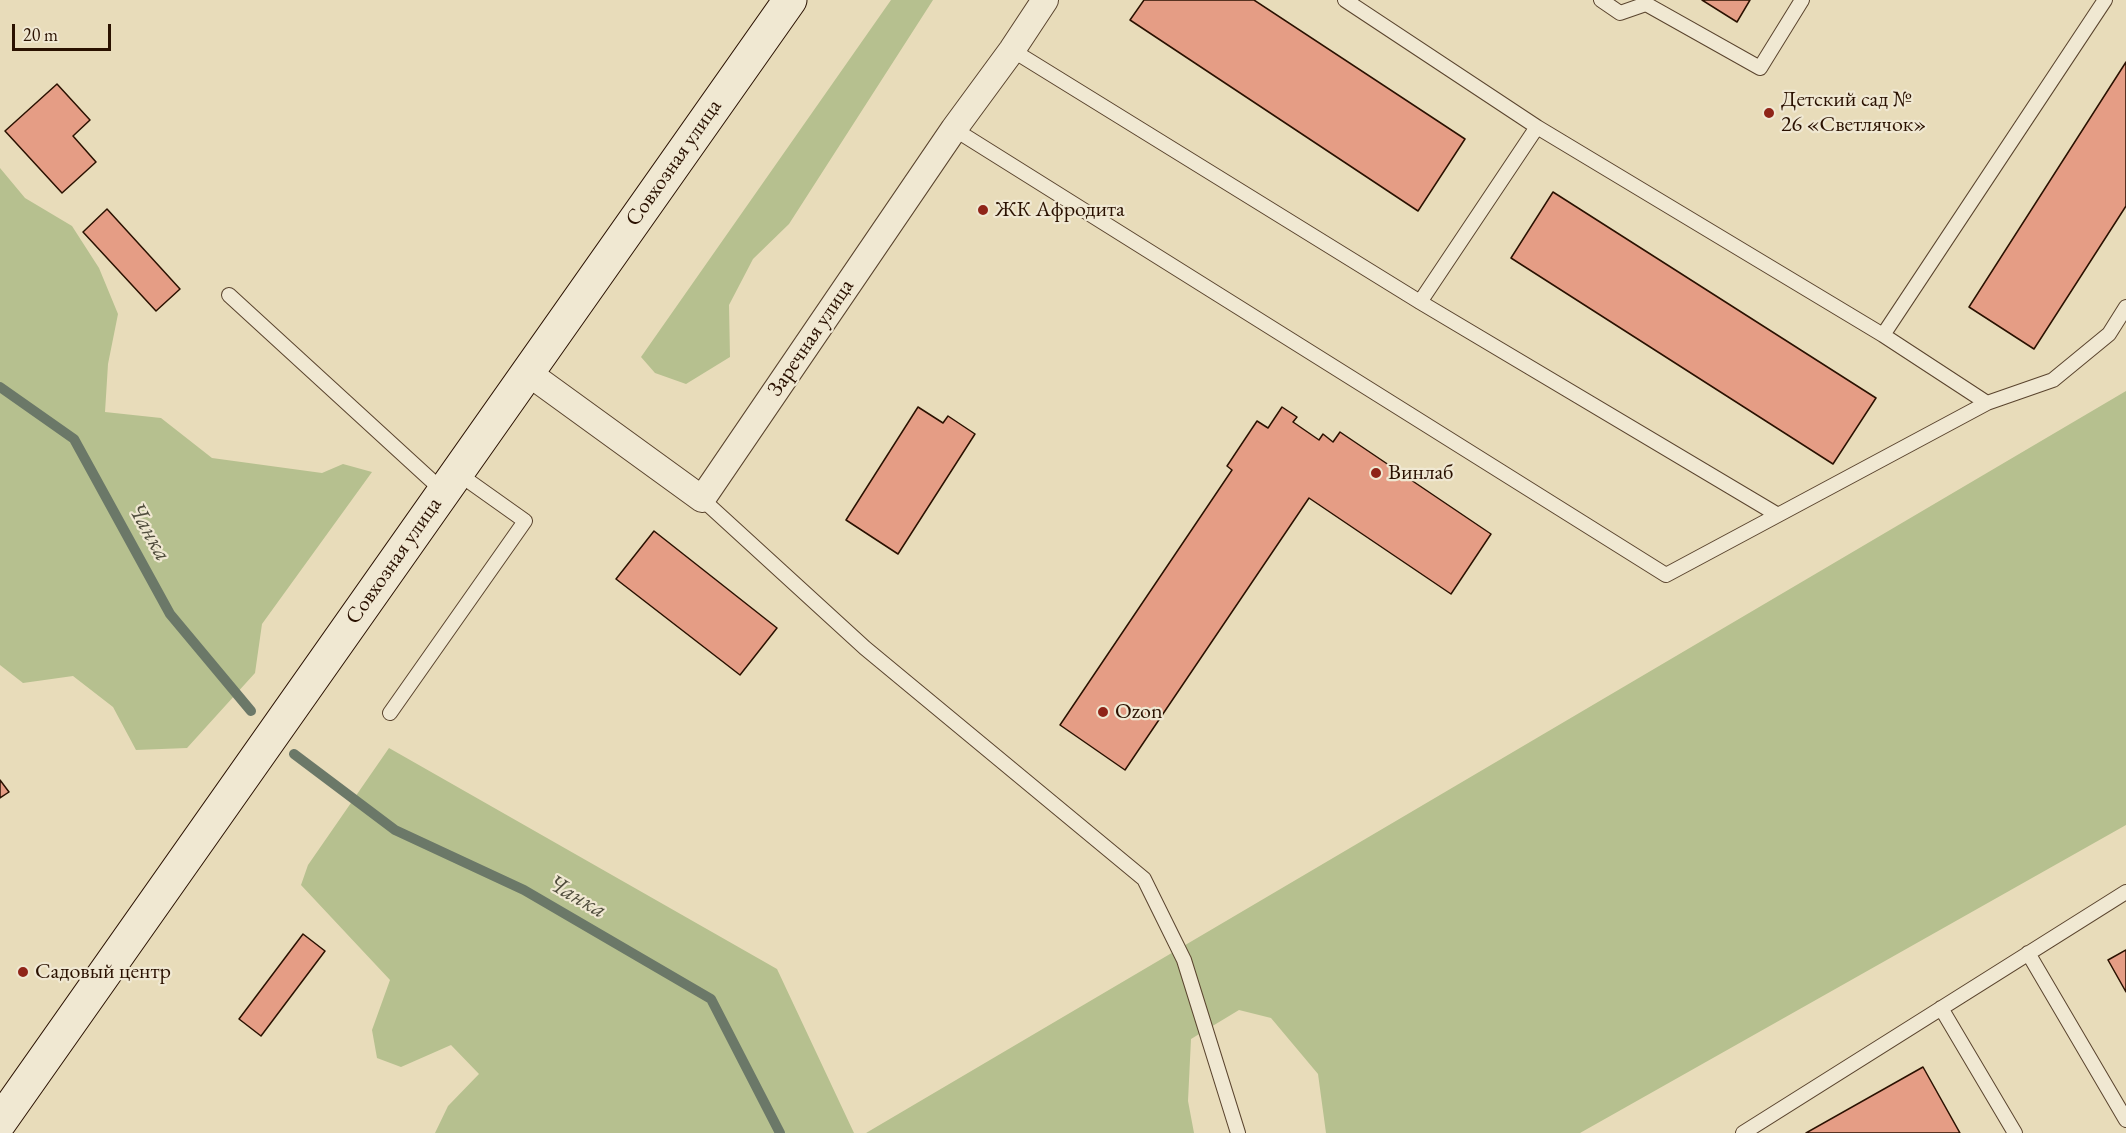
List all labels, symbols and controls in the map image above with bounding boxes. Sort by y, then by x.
scale bar [15,12,114,50]
text: 20 m [23,23,58,46]
place label: Детский сад № 26 «Светлячок» [1781,87,1926,138]
street label: Совхозная улица [620,94,728,232]
marker: Детский сад № 26 «Светлячок» [1762,106,1776,120]
place label: ЖК Афродита [995,197,1125,223]
marker: ЖК Афродита [976,203,990,217]
street label: Заречная улица [762,274,860,402]
place label: Винлаб [1388,460,1453,486]
marker: Винлаб [1369,466,1383,480]
street label: Совхозная улица [340,492,448,630]
water label: Чанка [121,498,177,566]
place label: Ozon [1115,699,1163,725]
marker: Ozon [1096,705,1110,719]
water label: Чанка [543,869,611,925]
place label: Садовый центр [35,959,171,985]
marker: Садовый центр [16,965,30,979]

